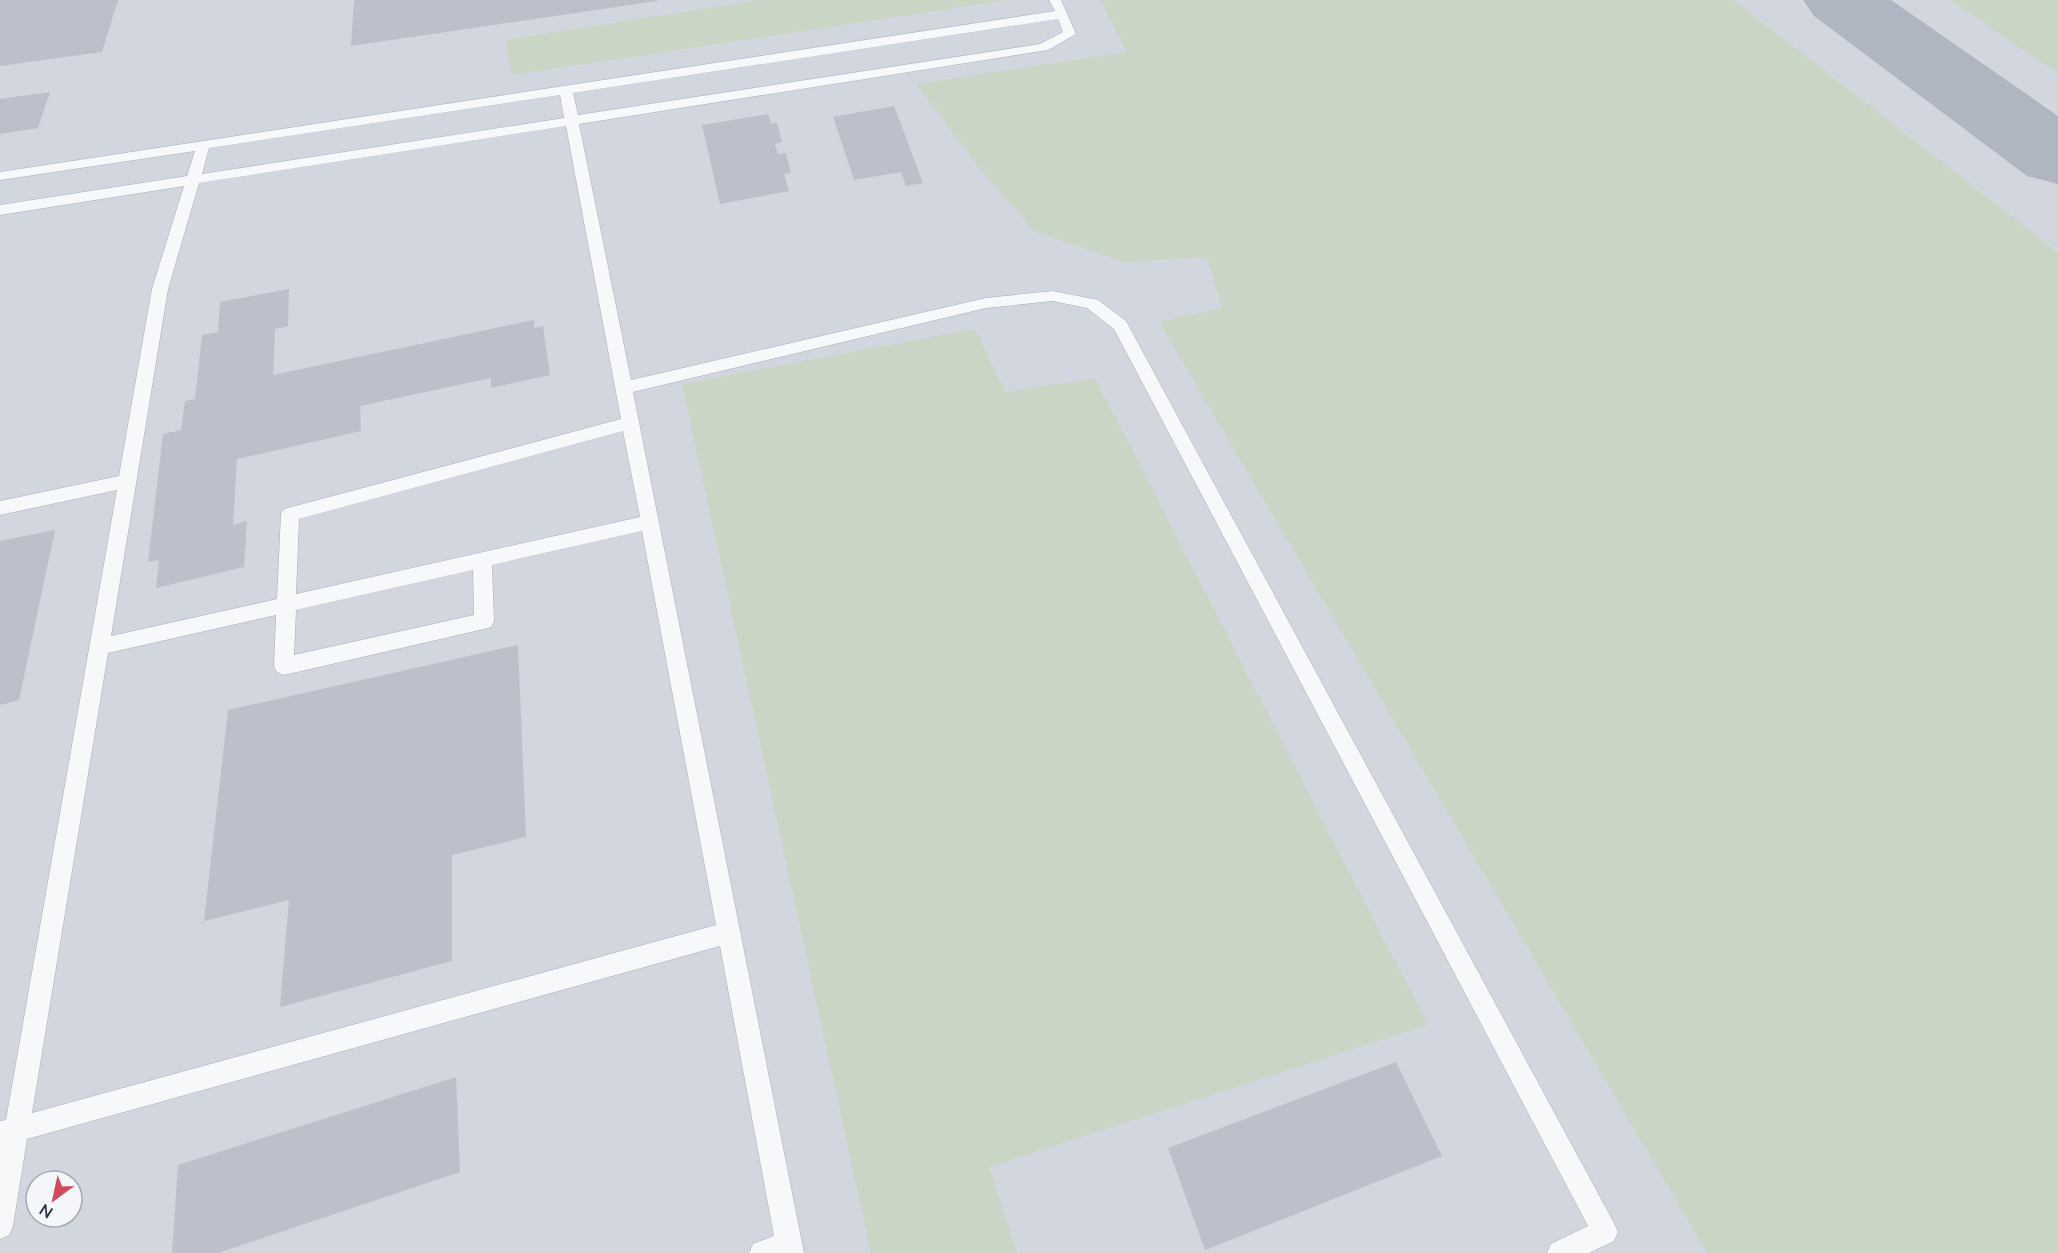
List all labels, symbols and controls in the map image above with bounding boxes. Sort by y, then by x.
north arrow [24,1169,84,1229]
text: N [35,1200,56,1223]

